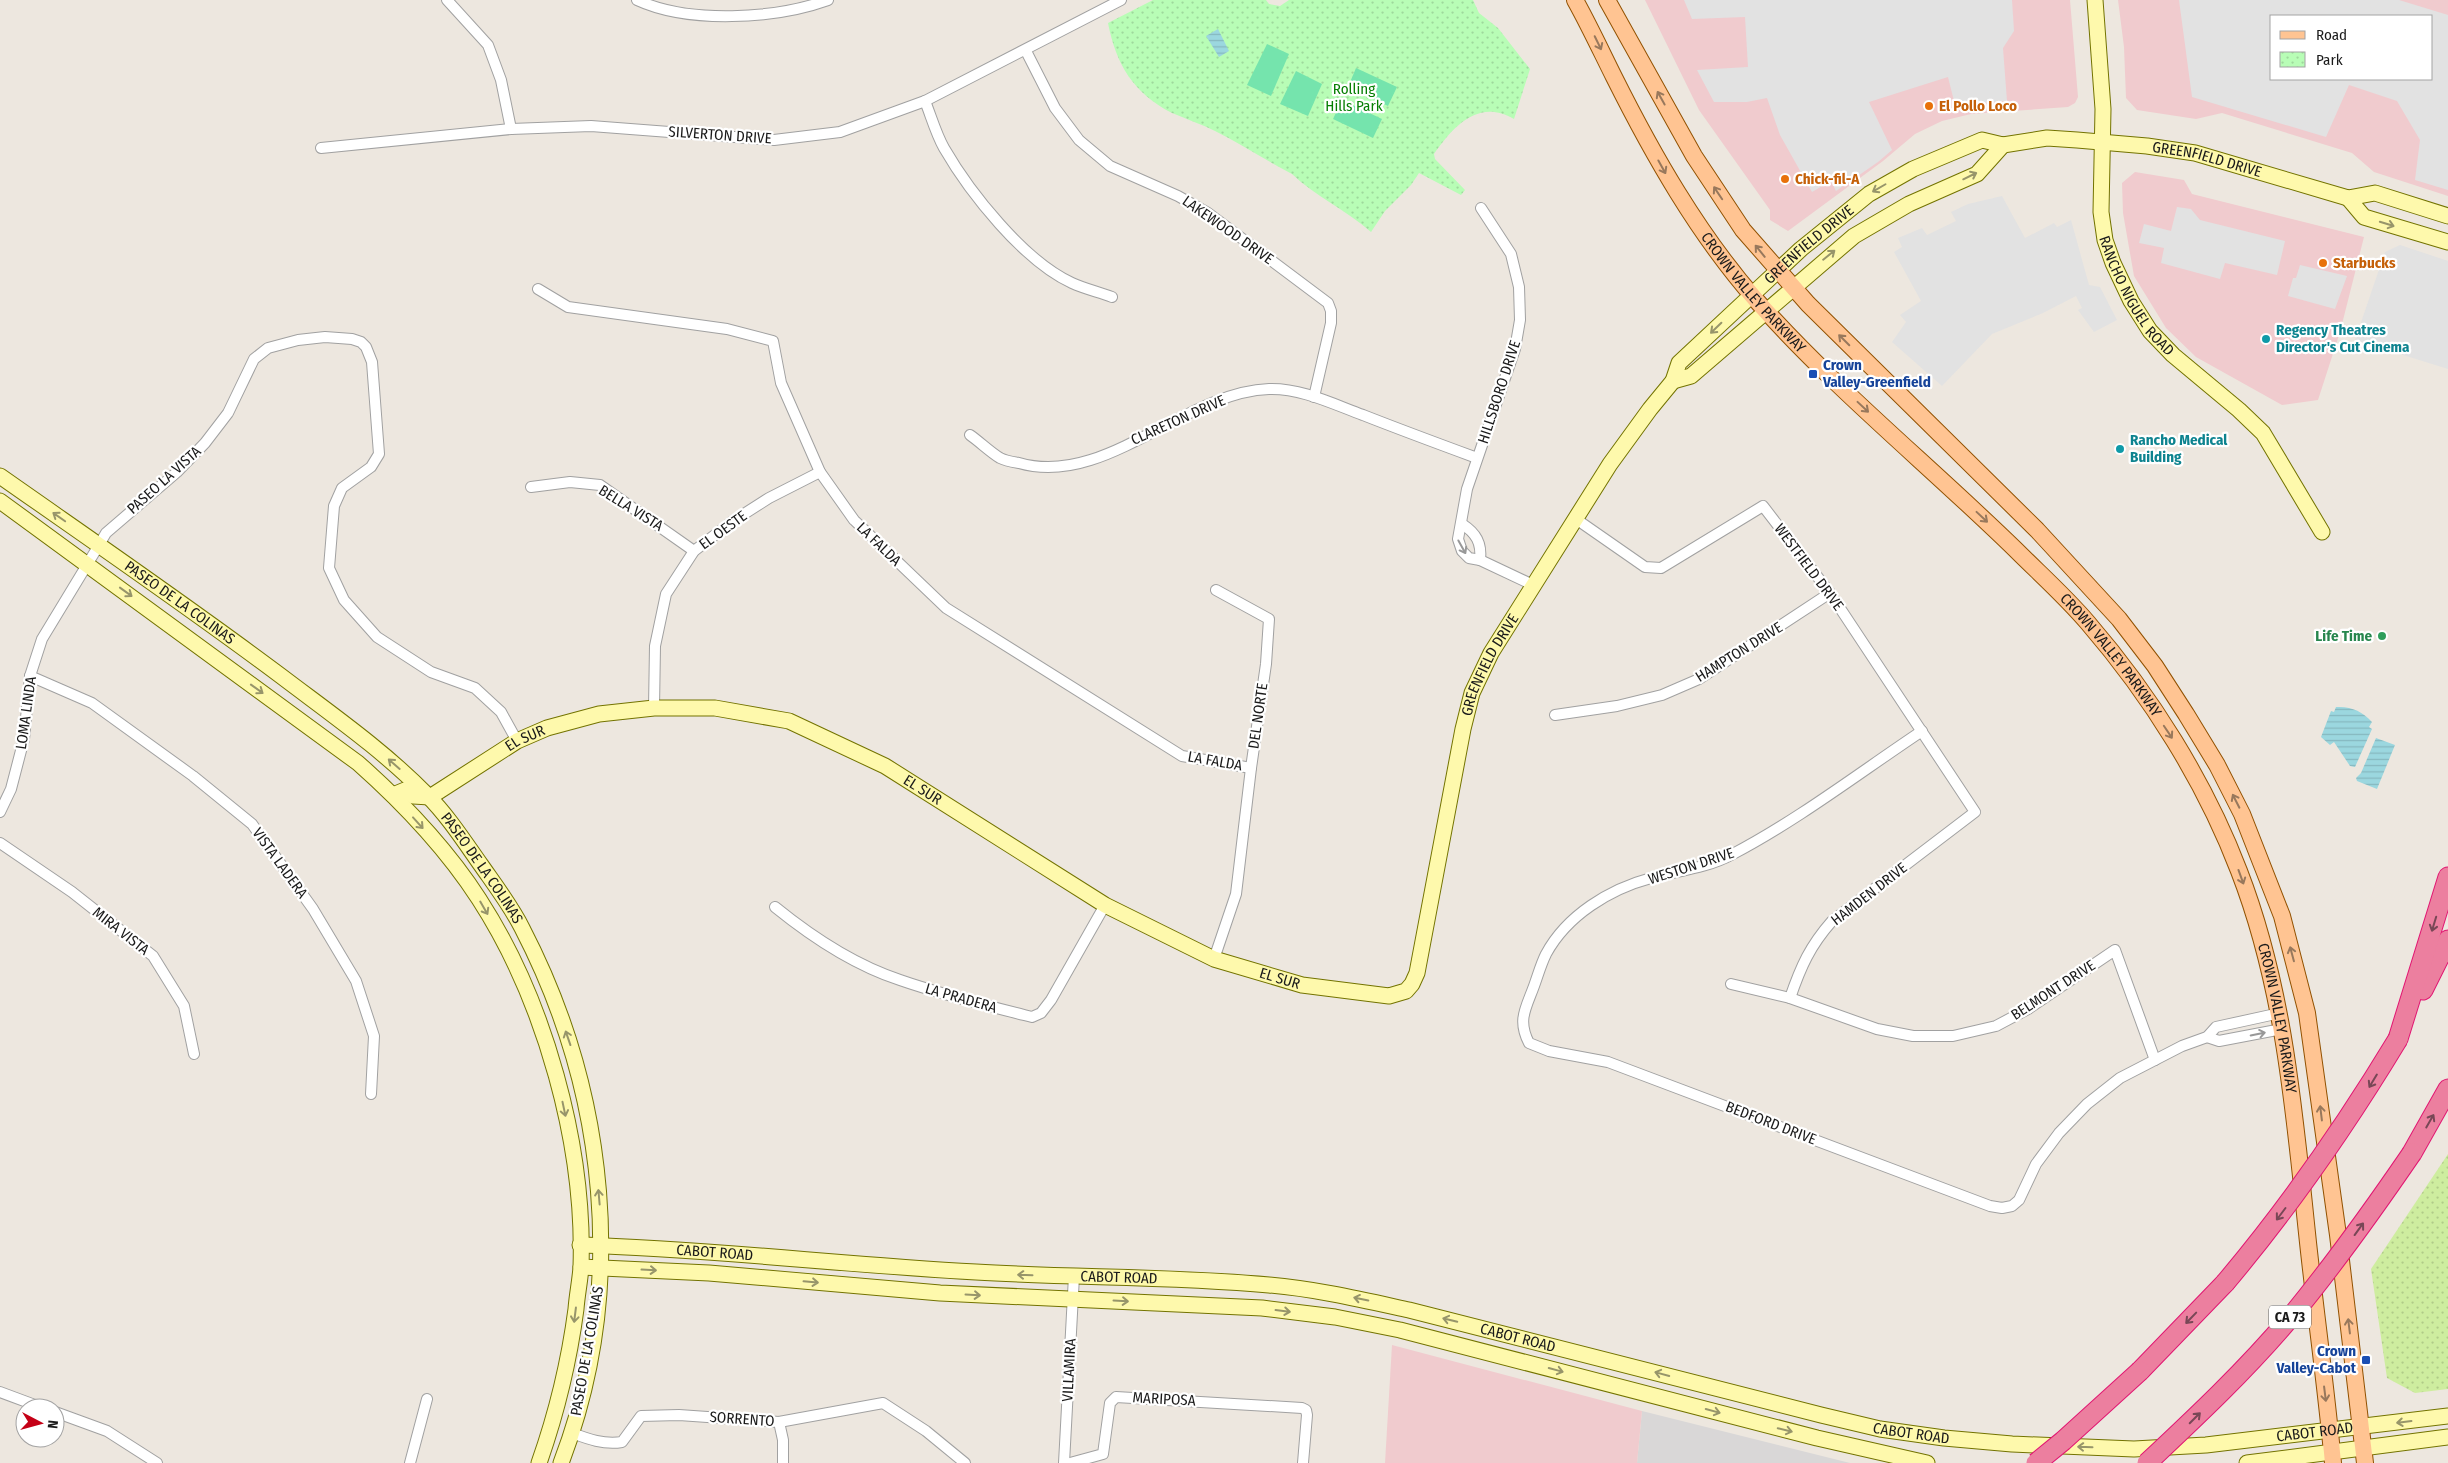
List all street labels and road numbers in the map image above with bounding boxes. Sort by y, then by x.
street label: SILVERTON DRIVE [668,122,772,148]
street label: GREENFIELD DRIVE [2151,138,2264,181]
street label: LAKEWOOD DRIVE [1179,192,1277,268]
street label: GREENFIELD DRIVE [1760,201,1857,288]
street label: CROWN VALLEY PARKWAY [1697,229,1810,357]
street label: RANCHO NIGUEL ROAD [2095,233,2178,359]
street label: HILLSBORO DRIVE [1474,338,1524,446]
street label: CLARETON DRIVE [1128,391,1228,449]
street label: PASEO LA VISTA [123,442,205,518]
street label: BELLA VISTA [595,481,667,535]
street label: EL OESTE [696,507,750,553]
street label: LA FALDA [853,518,905,570]
street label: WESTFIELD DRIVE [1770,520,1848,614]
street label: PASEO DE LA COLINAS [121,557,239,648]
street label: CROWN VALLEY PARKWAY [2056,590,2165,720]
street label: GREENFIELD DRIVE [1458,611,1522,718]
street label: HAMPTON DRIVE [1692,618,1786,686]
street label: LOMA LINDA [12,675,40,751]
street label: DEL NORTE [1244,682,1272,750]
street label: EL SUR [502,721,548,755]
street label: LA FALDA [1186,747,1244,775]
street label: EL SUR [900,771,945,809]
street label: PASEO DE LA COLINAS [437,809,527,927]
street label: VISTA LADERA [248,824,312,902]
street label: WESTON DRIVE [1646,844,1736,888]
street label: HAMDEN DRIVE [1827,859,1911,929]
street label: MIRA VISTA [89,903,153,959]
street label: CROWN VALLEY PARKWAY [2254,941,2300,1095]
street label: BELMONT DRIVE [2008,956,2098,1024]
street label: EL SUR [1257,964,1302,993]
street label: LA PRADERA [923,979,999,1017]
street label: BEDFORD DRIVE [1723,1097,1819,1149]
street label: CABOT ROAD [676,1241,754,1264]
street label: CABOT ROAD [1080,1267,1158,1287]
street label: PASEO DE LA COLINAS [567,1285,607,1417]
road number: CA 73 [2269,1305,2311,1328]
street label: CABOT ROAD [1478,1320,1557,1356]
street label: VILLAMIRA [1058,1338,1080,1402]
street label: MARIPOSA [1132,1388,1196,1410]
street label: SORRENTO [709,1408,775,1430]
street label: CABOT ROAD [2275,1418,2354,1445]
street label: CABOT ROAD [1871,1419,1950,1447]

